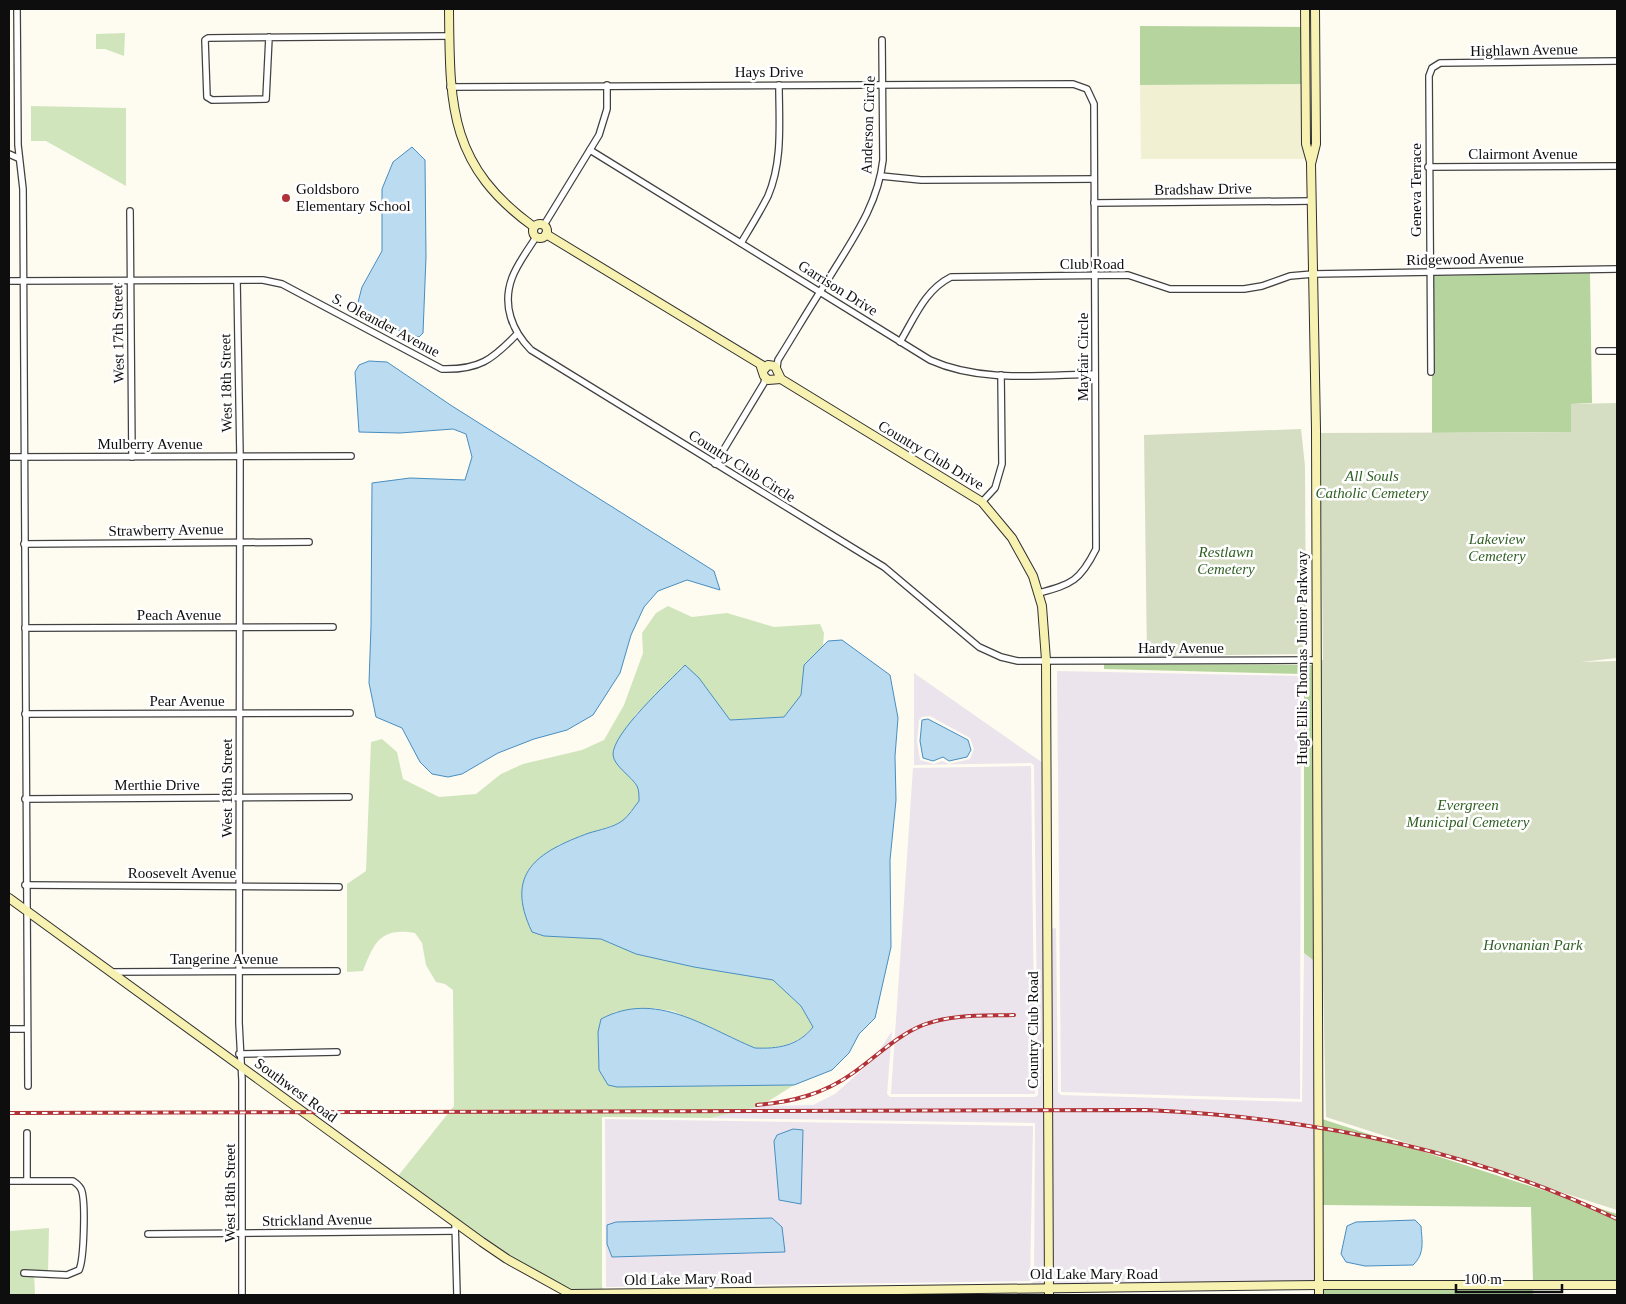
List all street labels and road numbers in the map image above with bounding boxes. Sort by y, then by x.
street label: Highlawn Avenue [1470,41,1578,59]
street label: Hays Drive [735,64,804,80]
street label: Anderson Circle [858,75,878,175]
street label: Geneva Terrace [1408,143,1424,237]
street label: Clairmont Avenue [1468,146,1578,162]
street label: Bradshaw Drive [1154,180,1252,198]
street label: Ridgewood Avenue [1406,250,1524,268]
street label: Club Road [1060,256,1125,272]
street label: Garrison Drive [795,257,881,319]
street label: West 17th Street [109,284,127,384]
street label: S. Oleander Avenue [330,290,443,360]
street label: Mayfair Circle [1075,312,1091,401]
street label: West 18th Street [217,333,235,433]
street label: Country Club Drive [875,417,987,493]
street label: Country Club Circle [686,427,798,505]
street label: Mulberry Avenue [97,436,203,452]
street label: Strawberry Avenue [108,521,224,539]
street label: Hugh Ellis Thomas Junior Parkway [1294,551,1310,765]
street label: Peach Avenue [137,607,221,623]
street label: Hardy Avenue [1138,640,1224,656]
street label: Pear Avenue [149,693,225,709]
street label: West 18th Street [219,738,235,837]
street label: Merthie Drive [114,777,200,793]
street label: Roosevelt Avenue [128,865,237,881]
street label: Tangerine Avenue [170,951,278,967]
street label: Country Club Road [1025,971,1041,1089]
street label: Southwest Road [252,1055,341,1126]
street label: West 18th Street [222,1143,238,1242]
street label: Strickland Avenue [262,1211,373,1229]
street label: Old Lake Mary Road [1030,1266,1158,1282]
street label: Old Lake Mary Road [624,1270,753,1288]

